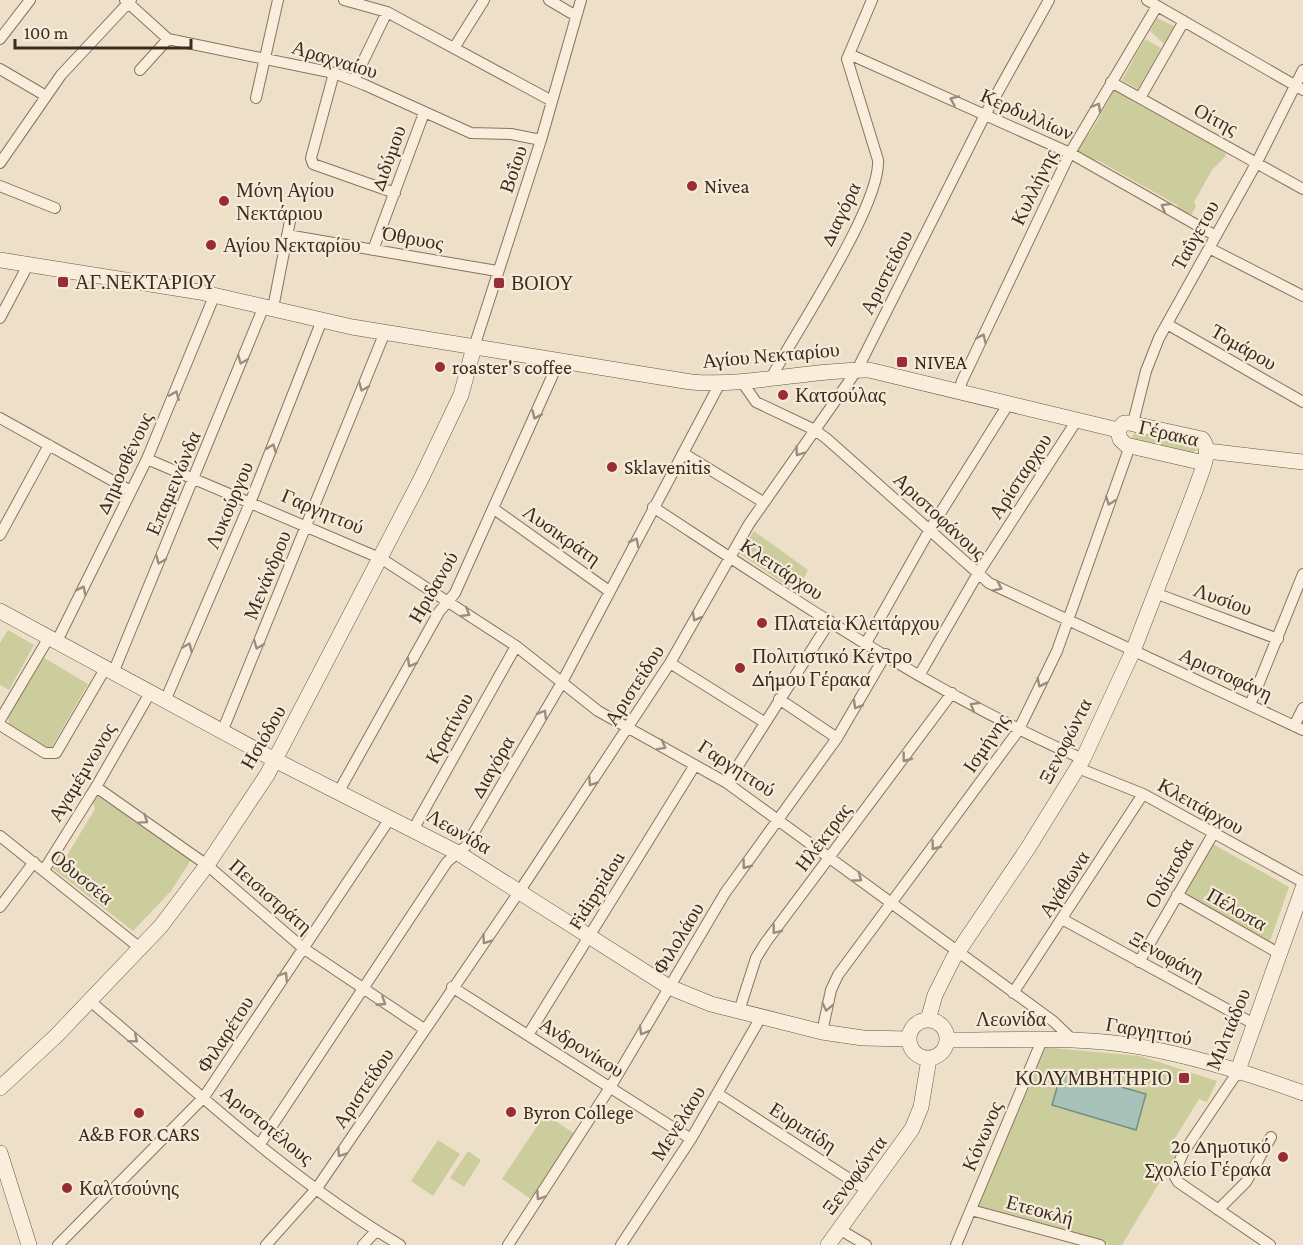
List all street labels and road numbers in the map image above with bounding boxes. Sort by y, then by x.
street label: Αραχναίου [289,36,381,83]
street label: Κερδυλλίων [977,84,1077,145]
street label: Οίτης [1190,98,1242,140]
street label: Διδύμου [366,122,411,194]
street label: Βοΐου [495,142,531,196]
street label: Κυλλήνης [1006,146,1063,229]
street label: Διαγόρα [815,178,866,250]
street label: Ταΰγετου [1167,196,1224,274]
street label: Όθρυος [379,222,445,255]
street label: Αριστείδου [855,226,918,318]
street label: Τομάρου [1207,319,1281,375]
street label: Αγίου Νεκταρίου [701,338,841,373]
street label: Δημοσθένους [91,409,158,518]
street label: Γέρακα [1137,415,1202,452]
street label: Επαμεινώνδα [141,427,206,539]
street label: Αρίσταρχου [984,429,1057,523]
street label: Λυκούργου [201,458,258,552]
street label: Αριστοφάνους [889,468,991,565]
street label: Γαργηττού [278,484,368,539]
street label: Λυσικράτη [518,500,605,571]
street label: Μενάνδρου [239,527,296,623]
street label: Κλειτάρχου [736,534,828,605]
street label: Ηριδανού [404,547,463,627]
street label: Λυσίου [1191,578,1255,620]
street label: Αριστείδου [600,640,669,730]
street label: Αριστοφάνη [1176,643,1276,706]
street label: Κρατίνου [421,689,478,768]
street label: Ξενοφώντα [1034,694,1097,788]
street label: Ησιόδου [236,701,290,773]
street label: Ισμήνης [958,709,1014,777]
street label: Αγαμέμνωνος [44,719,121,826]
street label: Διαγόρα [466,732,520,802]
street label: Γαργηττού [694,735,780,802]
street label: Κλειτάρχου [1154,773,1248,840]
street label: Ηλέκτρας [790,799,856,876]
street label: Λεωνίδα [423,804,495,858]
street label: Οιδίποδα [1140,834,1198,912]
street label: Οδυσσέα [46,845,118,909]
street label: Αγάθωνα [1034,846,1095,922]
street label: Fidippidou [563,847,630,934]
street label: Πεισιστράτη [225,854,317,939]
street label: Πέλοπα [1203,883,1271,935]
street label: Φιλολάου [648,898,708,978]
street label: Ξενοφάνη [1125,927,1208,986]
street label: Μιλτιάδου [1202,985,1254,1073]
street label: Φιλαρέτου [192,992,259,1077]
street label: Λεωνίδα [976,1008,1047,1030]
street label: Ανδρονίκου [535,1012,628,1082]
street label: Γαργηττού [1104,1013,1194,1050]
street label: Αριστείδου [328,1044,399,1133]
street label: Αριστοτέλους [216,1081,318,1170]
street label: Μενελάου [646,1082,710,1164]
street label: Ευριπίδη [765,1097,841,1158]
street label: Κόνωνος [957,1098,1007,1174]
street label: Ξενοφώντα [817,1131,892,1219]
street label: Ετεοκλή [1004,1190,1076,1230]

